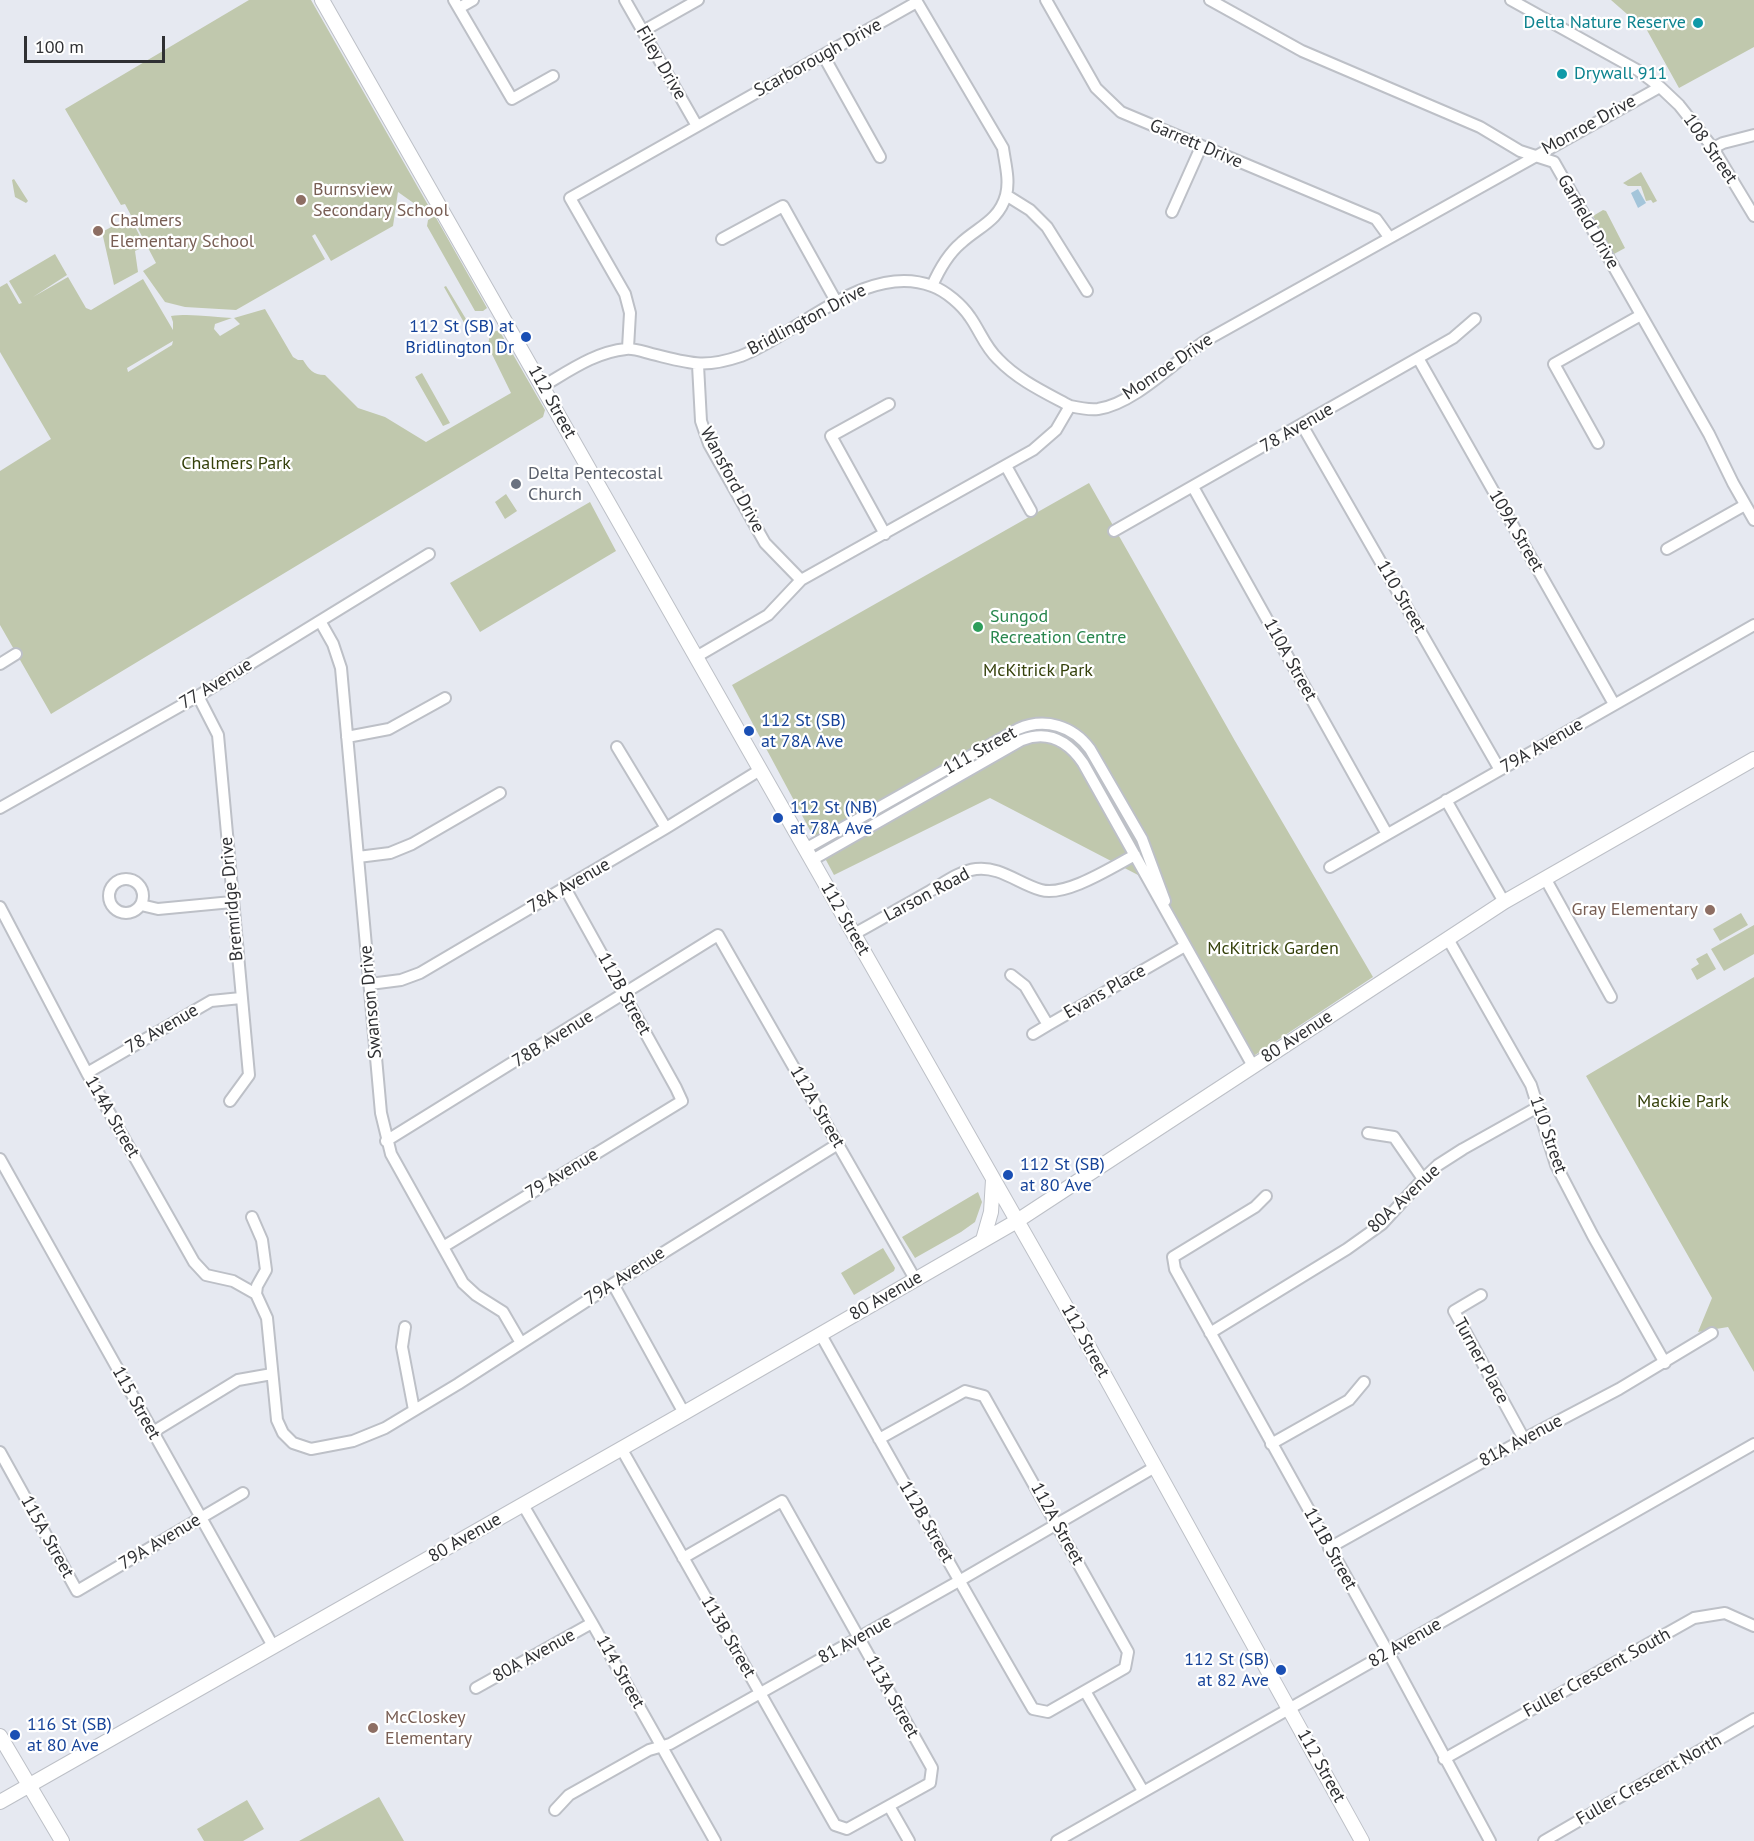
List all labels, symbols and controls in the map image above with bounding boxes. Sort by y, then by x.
place label: Delta Nature Reserve [1524,12,1686,34]
street label: Scarborough Drive [751,14,885,102]
marker: Delta Nature Reserve [1691,16,1705,30]
street label: Filey Drive [631,22,691,104]
scale bar [27,24,168,62]
text: 100 m [35,35,84,58]
place label: Drywall 911 [1574,63,1667,85]
marker: Drywall 911 [1555,67,1569,81]
street label: Monroe Drive [1538,90,1640,160]
street label: 108 Street [1678,110,1742,188]
street label: Garrett Drive [1146,115,1246,173]
street label: Garfield Drive [1552,171,1624,273]
place label: Burnsview Secondary School [313,179,449,222]
marker: Burnsview Secondary School [294,193,308,207]
place label: Chalmers Elementary School [110,210,254,252]
marker: Chalmers Elementary School [91,224,105,238]
street label: Bridlington Drive [744,280,870,360]
place label: 112 St (SB) at Bridlington Dr [405,316,514,358]
street label: Monroe Drive [1119,329,1217,405]
marker: 112 St (SB) at Bridlington Dr [519,330,533,344]
street label: 112 Street [523,362,581,442]
street label: 78 Avenue [1257,398,1337,458]
street label: Wansford Drive [695,423,769,537]
park label: Chalmers Park [181,453,291,475]
place label: Delta Pentecostal Church [528,463,662,506]
marker: Delta Pentecostal Church [509,477,523,491]
street label: 109A Street [1484,486,1548,576]
street label: 110 Street [1372,557,1430,637]
place label: Sungod Recreation Centre [990,606,1126,648]
street label: 110A Street [1259,615,1321,705]
marker: Sungod Recreation Centre [971,620,985,634]
street label: 77 Avenue [176,654,256,714]
park label: McKitrick Park [983,660,1093,682]
place label: 112 St (SB) at 78A Ave [761,710,846,752]
street label: 79A Avenue [1497,714,1587,778]
street label: 111 Street [940,722,1020,780]
marker: 112 St (SB) at 78A Ave [742,724,756,738]
place label: 112 St (NB) at 78A Ave [790,797,877,840]
marker: 112 St (NB) at 78A Ave [771,811,785,825]
street label: Bremridge Drive [216,836,248,962]
street label: 78A Avenue [524,854,614,918]
street label: Larson Road [880,863,974,927]
street label: 112 Street [816,879,874,959]
place label: Gray Elementary [1572,899,1698,921]
marker: Gray Elementary [1703,903,1717,917]
park label: McKitrick Garden [1207,938,1339,960]
street label: Swanson Drive [355,944,387,1060]
street label: 112B Street [593,949,655,1039]
street label: Evans Place [1060,960,1150,1024]
street label: 78 Avenue [122,999,202,1059]
street label: 78B Avenue [509,1006,597,1072]
street label: 80 Avenue [1257,1006,1337,1068]
street label: 112A Street [785,1062,849,1152]
street label: 114A Street [80,1072,144,1162]
park label: Mackie Park [1637,1091,1729,1113]
street label: 110 Street [1525,1094,1571,1176]
street label: 79 Avenue [522,1144,602,1204]
place label: 112 St (SB) at 80 Ave [1020,1154,1105,1196]
street label: 80A Avenue [1363,1160,1445,1238]
marker: 112 St (SB) at 80 Ave [1001,1168,1015,1182]
street label: 79A Avenue [581,1242,669,1310]
street label: 80 Avenue [846,1266,926,1326]
street label: 112 Street [1056,1301,1114,1381]
street label: Turner Place [1449,1314,1513,1408]
street label: 115 Street [107,1363,165,1443]
street label: 81A Avenue [1476,1410,1566,1472]
street label: 112B Street [894,1477,958,1567]
street label: 112A Street [1026,1479,1088,1569]
street label: 115A Street [16,1492,78,1582]
street label: 111B Street [1299,1504,1361,1594]
street label: 80 Avenue [425,1508,505,1568]
street label: 79A Avenue [115,1509,205,1575]
street label: 113B Street [696,1592,760,1682]
street label: 81 Avenue [814,1611,896,1669]
street label: 82 Avenue [1365,1613,1445,1673]
street label: 80A Avenue [489,1624,579,1688]
street label: Fuller Crescent South [1520,1624,1674,1722]
street label: 114 Street [591,1632,649,1712]
place label: 112 St (SB) at 82 Ave [1184,1649,1269,1692]
street label: 113A Street [861,1652,923,1742]
marker: 112 St (SB) at 82 Ave [1274,1663,1288,1677]
place label: McCloskey Elementary [385,1707,472,1750]
place label: 116 St (SB) at 80 Ave [27,1714,112,1756]
marker: McCloskey Elementary [366,1721,380,1735]
street label: 112 Street [1292,1726,1350,1806]
marker: 116 St (SB) at 80 Ave [8,1728,22,1742]
street label: Fuller Crescent North [1572,1730,1726,1830]

